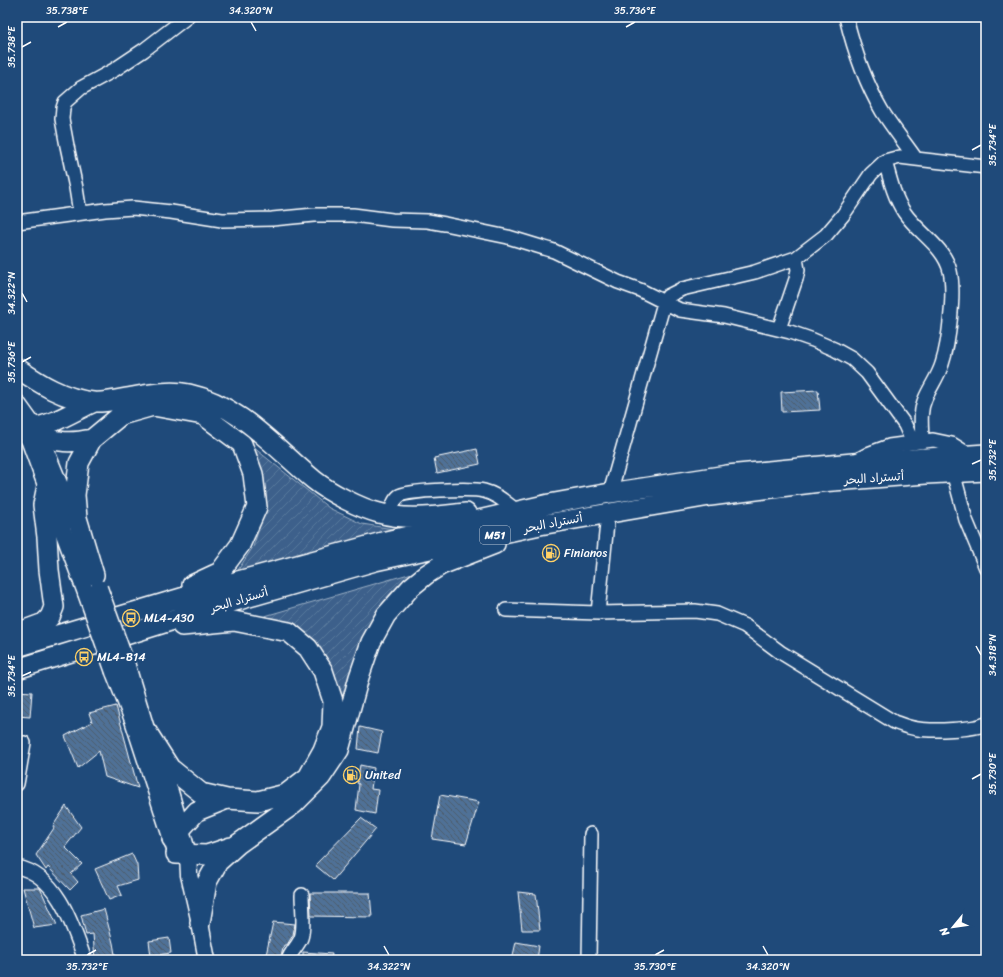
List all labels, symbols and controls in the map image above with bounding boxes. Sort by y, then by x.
text: 35.738°E [46,2,89,20]
text: 34.320°N [229,2,273,20]
text: 35.736°E [614,2,657,20]
text: 35.738°E [3,25,21,68]
text: 35.734°E [984,123,1002,166]
text: 34.322°N [3,271,21,315]
text: 35.736°E [3,340,21,383]
text: 35.732°E [984,438,1002,481]
street label: أتستراد البحر [842,465,905,491]
street label: أتستراد البحر [520,506,585,540]
road number: M51 [480,526,510,544]
place label: Finianos [564,542,607,564]
fuel station icon: Finianos [541,543,561,563]
street label: أتستراد البحر [206,581,271,620]
place label: ML4-A30 [144,607,195,629]
bus stop icon: ML4-A30 [121,608,141,628]
text: 34.318°N [984,634,1002,676]
place label: ML4-B14 [97,646,146,668]
bus stop icon: ML4-B14 [74,647,94,667]
text: 35.734°E [3,654,21,697]
text: 35.730°E [984,752,1002,795]
place label: United [365,764,401,786]
fuel station icon: United [342,765,362,785]
north arrow [933,907,973,947]
text: N [934,923,955,940]
text: 35.732°E [66,958,109,976]
text: 34.322°N [368,958,411,976]
text: 35.730°E [634,958,677,976]
text: 34.320°N [746,958,790,976]

